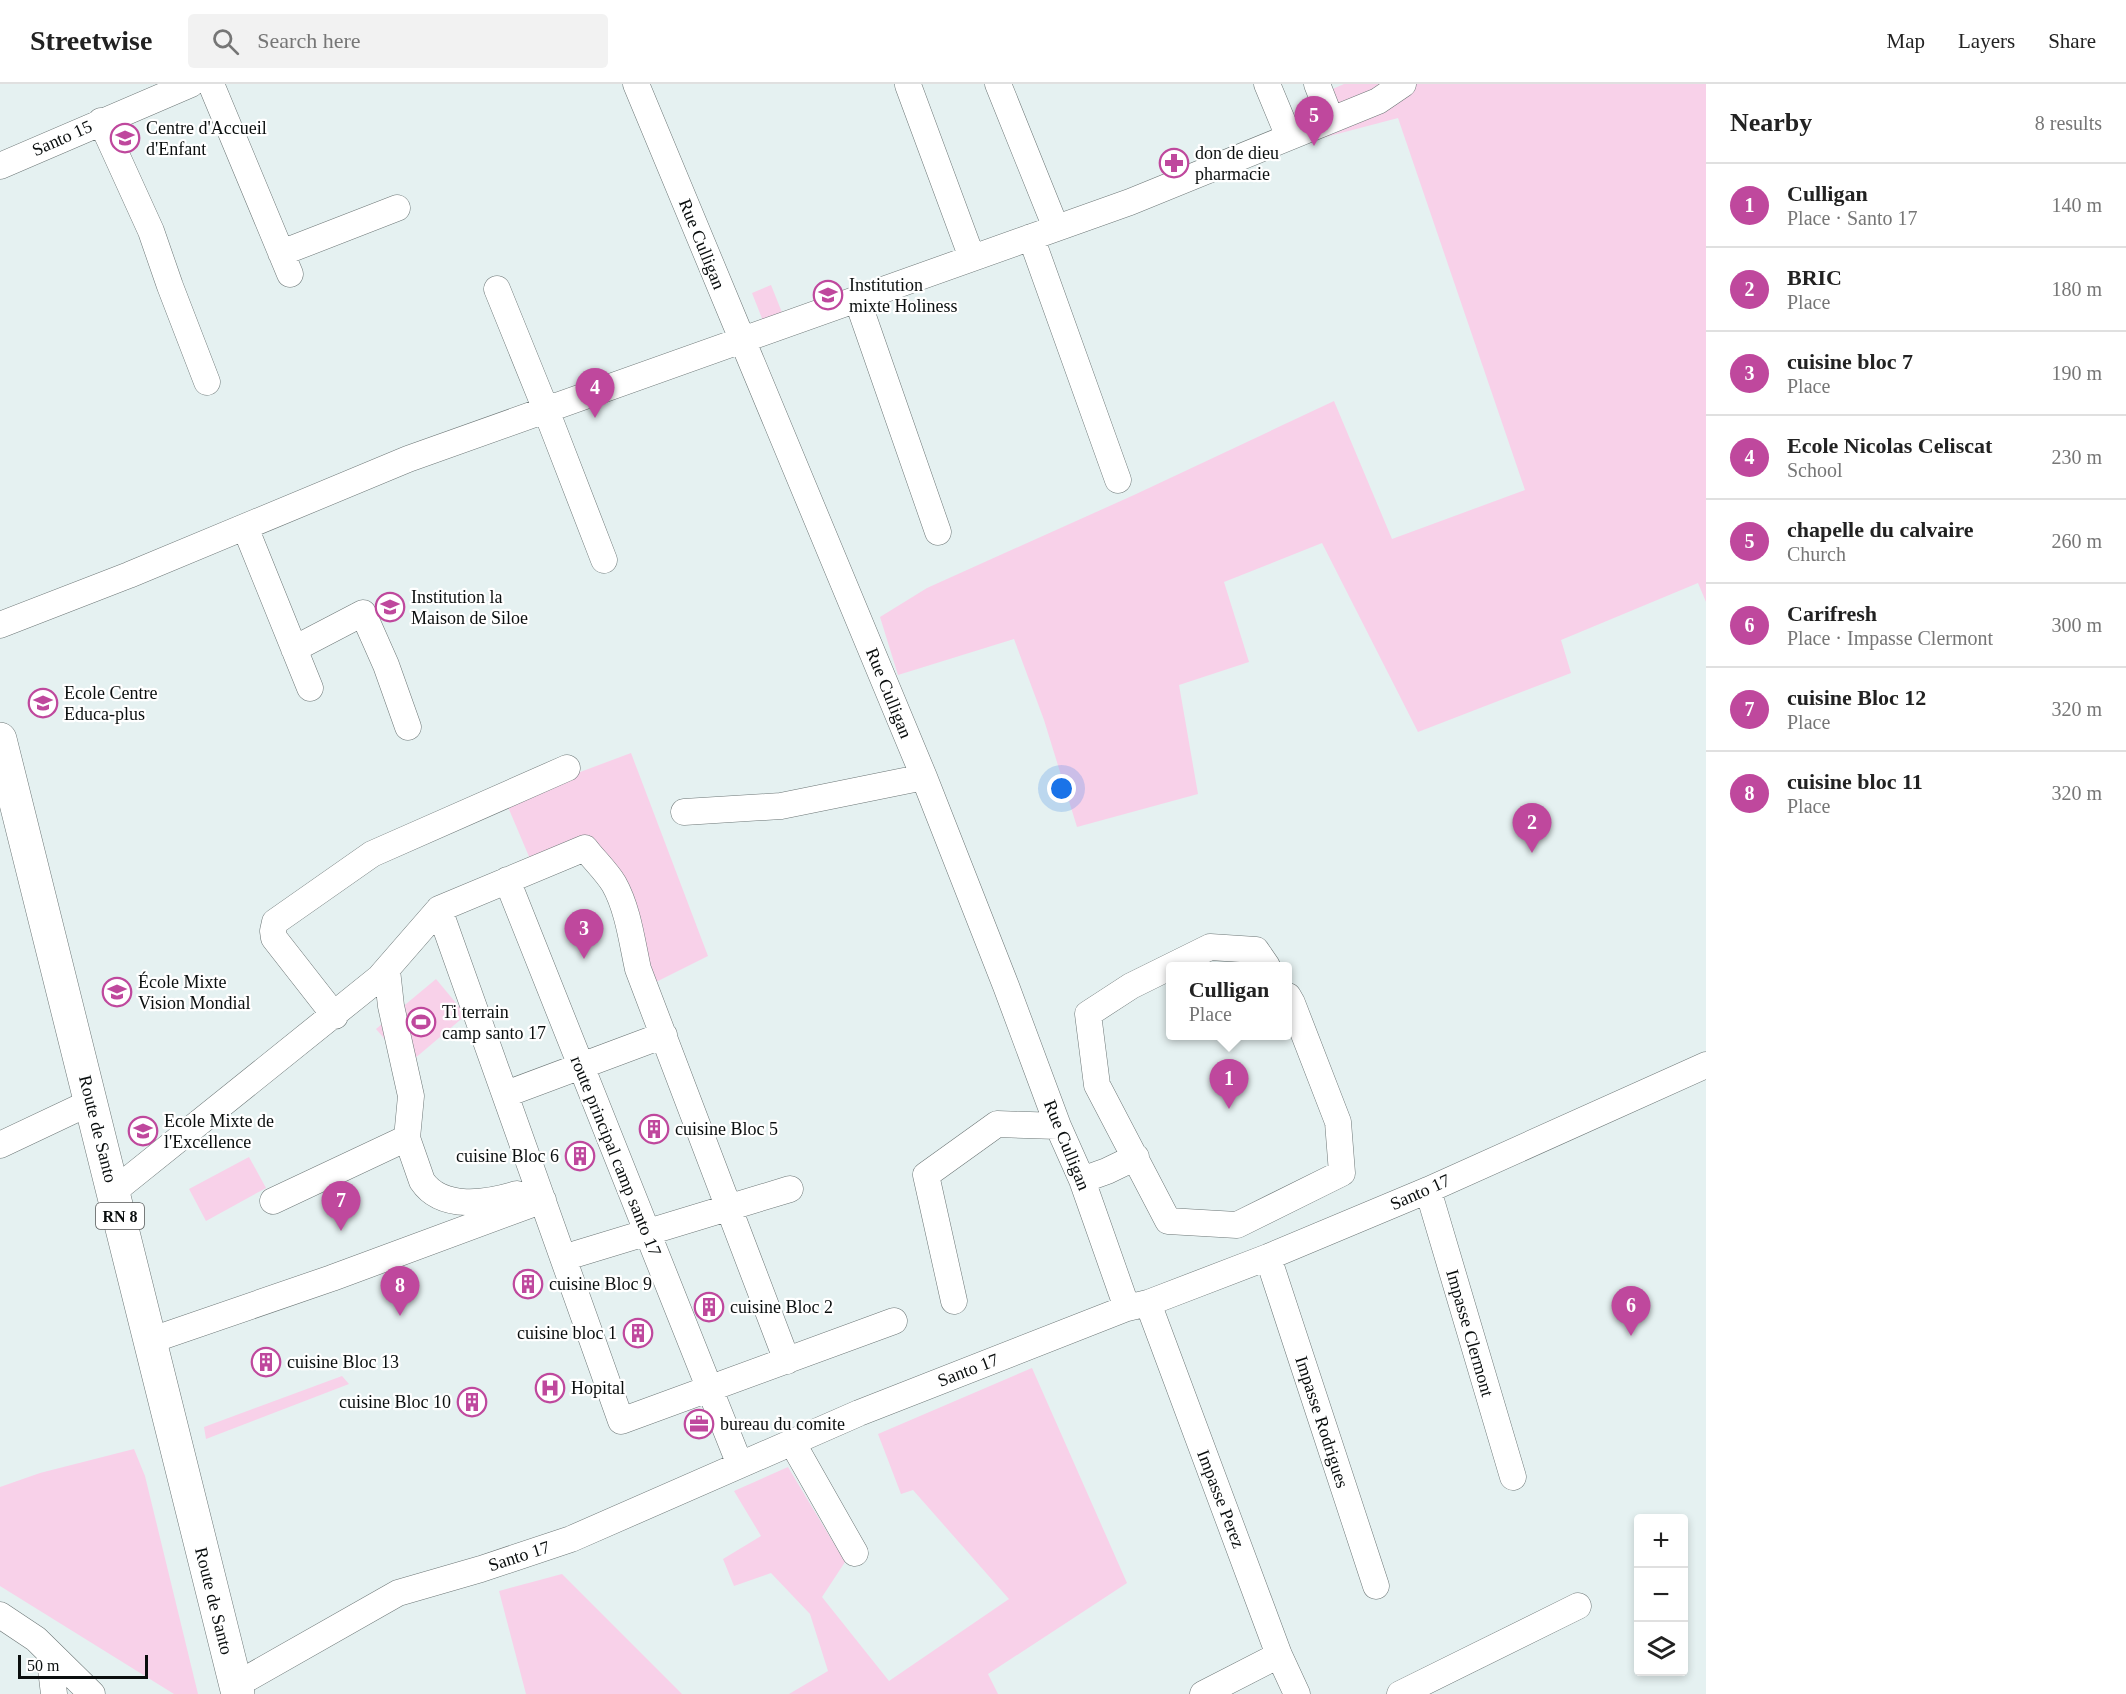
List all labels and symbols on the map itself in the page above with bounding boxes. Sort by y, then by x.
pin: 5 [1294,97,1334,146]
street label: Santo 15 [29,116,95,160]
place label: Centre d'Accueil d'Enfant [146,118,267,159]
school or university icon: Centre d'Accueil d'Enfant [109,122,141,154]
place label: don de dieu pharmacie [1195,143,1279,184]
pharmacy icon: don de dieu pharmacie [1158,147,1190,179]
street label: Rue Culligan [675,196,729,292]
place label: Institution mixte Holiness [849,275,958,316]
school or university icon: Institution mixte Holiness [812,279,844,311]
pin: 4 [576,368,614,418]
place label: Institution la Maison de Siloe [411,587,528,628]
school or university icon: Institution la Maison de Siloe [374,591,406,623]
street label: Rue Culligan [862,645,916,741]
place label: Ecole Centre Educa-plus [64,683,157,724]
school or university icon: Ecole Centre Educa-plus [27,687,59,719]
your location [1047,774,1076,803]
pin: 2 [1512,804,1552,853]
pin: 3 [564,910,604,959]
place label: École Mixte Vision Mondial [138,971,250,1013]
school or university icon: École Mixte Vision Mondial [101,976,133,1008]
place label: Ti terrain camp santo 17 [442,1002,546,1043]
sports icon: Ti terrain camp santo 17 [405,1006,437,1038]
street label: route principal camp santo 17 [567,1053,665,1259]
pin: 1 [1210,1060,1248,1109]
street label: Route de Santo [75,1073,121,1185]
street label: Rue Culligan [1040,1097,1094,1193]
place label: Ecole Mixte de l'Excellence [164,1111,274,1152]
building icon: cuisine Bloc 5 [638,1113,670,1145]
school or university icon: Ecole Mixte de l'Excellence [127,1115,159,1147]
place label: cuisine Bloc 5 [675,1119,778,1139]
building icon: cuisine Bloc 6 [564,1140,596,1172]
place label: cuisine Bloc 6 [456,1146,559,1166]
street label: Santo 17 [1387,1170,1453,1214]
pin: 7 [322,1182,360,1231]
road number: RN 8 [96,1203,144,1229]
pin: 8 [380,1266,420,1316]
street label: Impasse Clermont [1442,1267,1498,1399]
building icon: cuisine Bloc 9 [512,1268,544,1300]
place label: cuisine Bloc 9 [549,1274,652,1294]
pin: 6 [1612,1286,1650,1336]
building icon: cuisine Bloc 2 [693,1291,725,1323]
place label: cuisine Bloc 2 [730,1297,833,1317]
building icon: cuisine bloc 1 [622,1317,654,1349]
place label: cuisine bloc 1 [517,1323,617,1343]
building icon: cuisine Bloc 13 [250,1346,282,1378]
street label: Santo 17 [935,1349,1001,1391]
place label: cuisine Bloc 13 [287,1352,399,1372]
street label: Impasse Rodrigues [1291,1354,1353,1490]
hospital icon: Hopital [534,1372,566,1404]
place label: Hopital [571,1378,625,1398]
building icon: cuisine Bloc 10 [456,1386,488,1418]
place label: cuisine Bloc 10 [339,1392,451,1412]
office icon: bureau du comite [683,1408,715,1440]
place label: bureau du comite [720,1414,845,1434]
street label: Impasse Perez [1193,1447,1249,1551]
street label: Santo 17 [486,1537,552,1575]
street label: Route de Santo [191,1545,237,1657]
scale bar [18,1652,148,1680]

